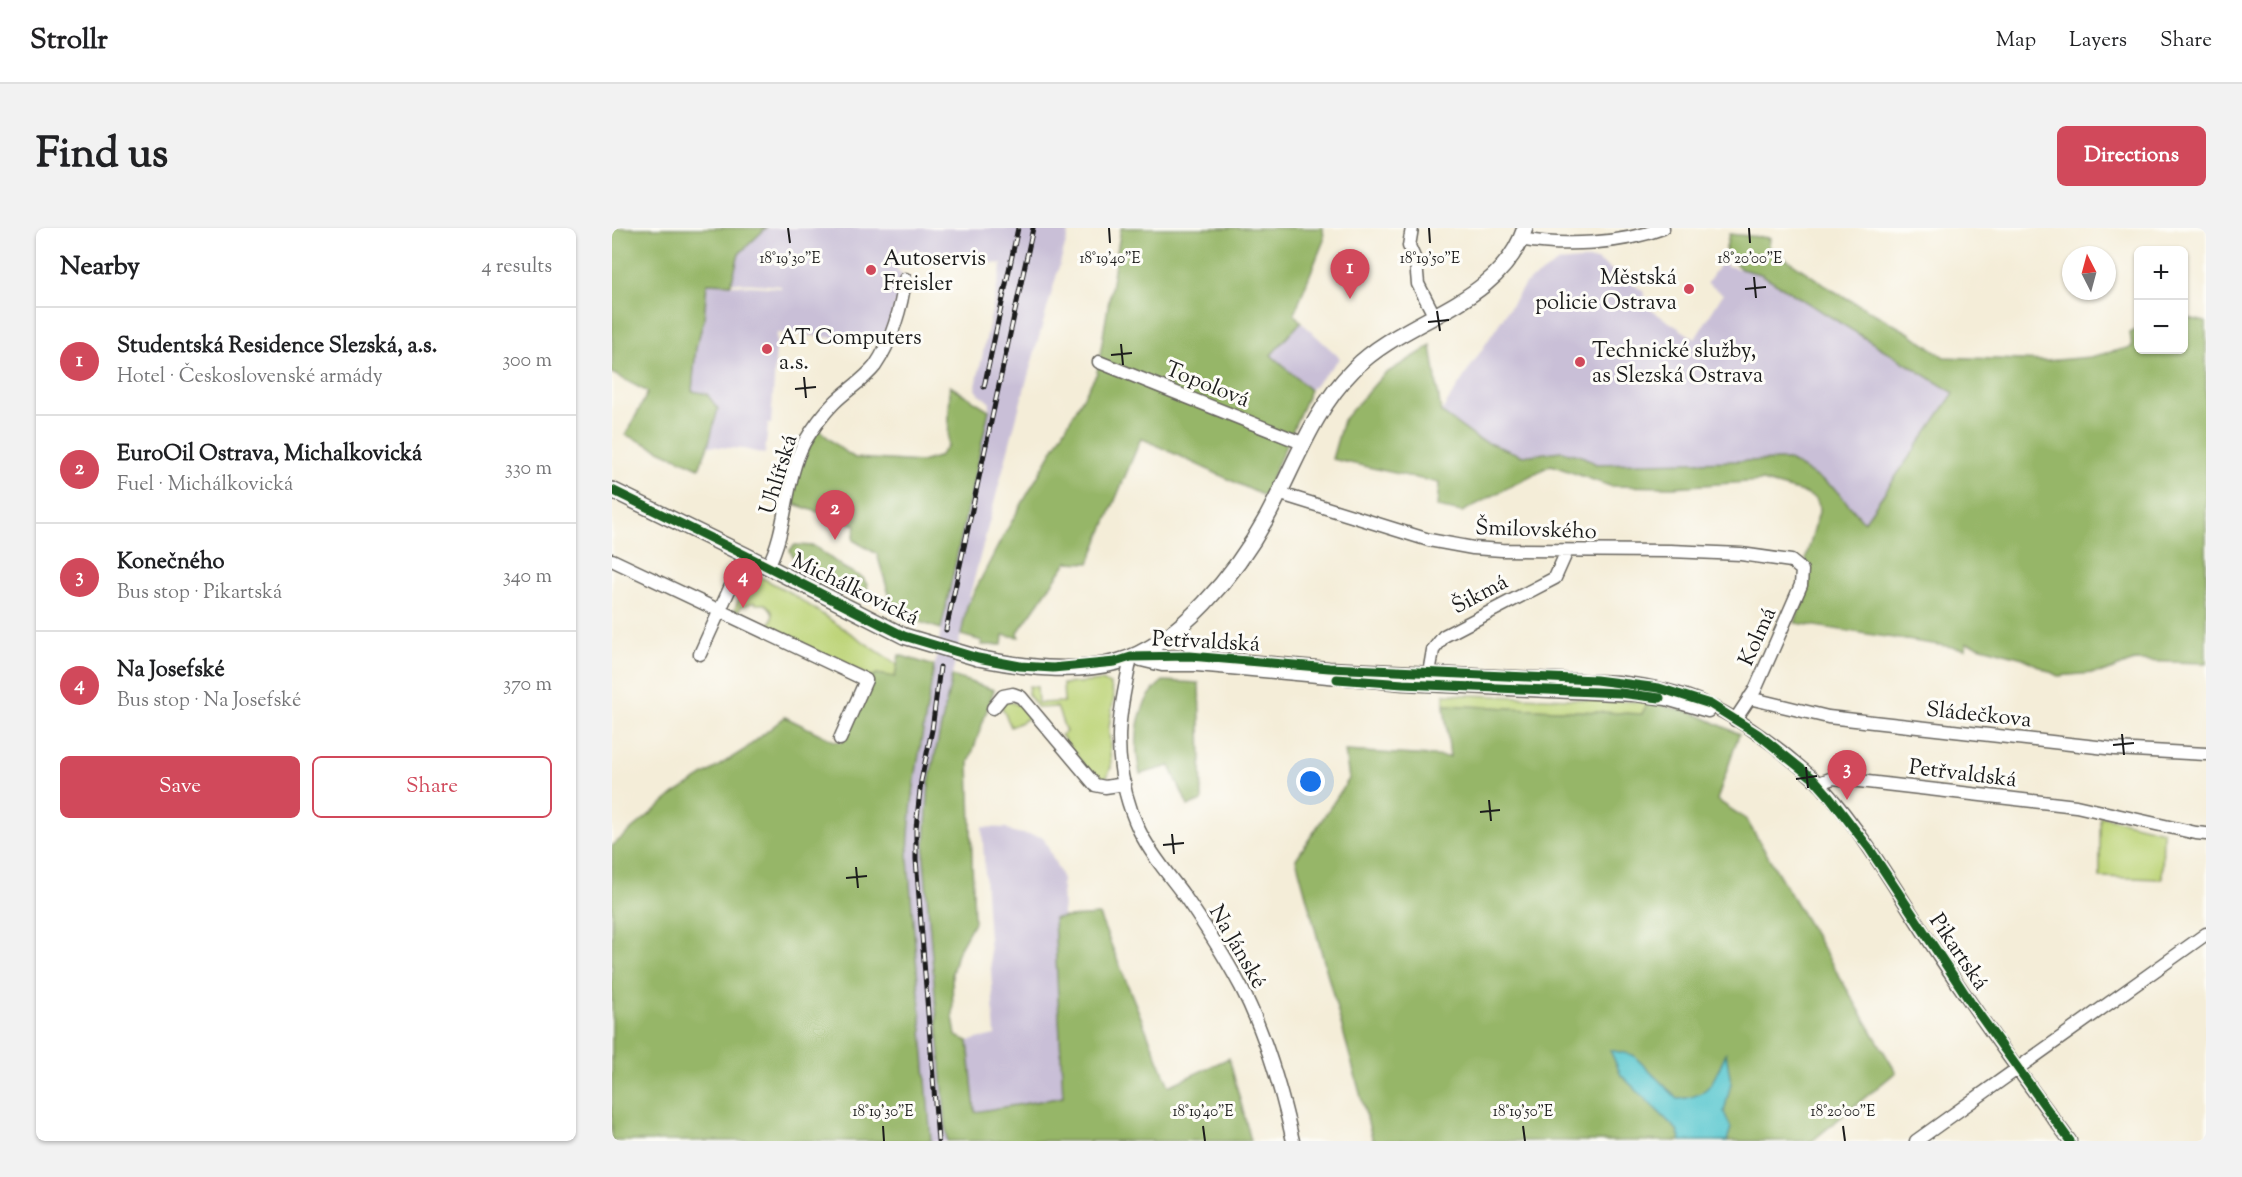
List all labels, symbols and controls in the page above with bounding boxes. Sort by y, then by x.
text: Strollr [30,21,108,61]
text: Map [1996,26,2036,56]
text: Layers [2069,26,2127,56]
text: Share [2160,26,2212,56]
text: Find us [36,126,168,186]
button: Directions [2057,126,2206,186]
place label: Autoservis Freisler [883,244,986,301]
north arrow [2062,246,2116,300]
map controls [2134,246,2188,354]
button: + [2134,246,2188,300]
text: Nearby [60,249,140,286]
text: 18°19'30"E [759,249,821,270]
text: 18°19'40"E [1079,249,1141,270]
text: 18°19'50"E [1400,249,1460,270]
text: 18°20'00"E [1718,249,1782,270]
pin: 1 [1330,250,1370,299]
text: 4 results [481,253,552,282]
marker: Autoservis Freisler [864,263,878,277]
place label: Městská policie Ostrava [1535,263,1677,320]
marker: Městská policie Ostrava [1682,282,1696,296]
button: − [2134,300,2188,354]
place label: AT Computers a.s. [779,323,922,380]
text: Studentská Residence Slezská, a.s. [117,331,437,363]
place label: Technické služby, as Slezská Ostrava [1592,336,1763,393]
marker: AT Computers a.s. [760,342,774,356]
text: 1 [76,347,83,376]
text: 300 m [502,347,552,376]
street label: Topolová [1160,354,1254,417]
marker: Technické služby, as Slezská Ostrava [1573,355,1587,369]
text: Hotel · Československé armády [117,363,383,392]
street label: Uhlířská [753,431,807,519]
text: EuroOil Ostrava, Michalkovická [117,439,422,471]
text: 2 [75,455,84,484]
text: 330 m [505,455,552,484]
text: Fuel · Michálkovická [117,471,293,500]
pin: 2 [816,490,854,540]
street label: Šmilovského [1475,512,1597,549]
street label: Michálkovická [786,546,924,635]
text: Konečného [117,547,225,579]
pin: 4 [724,558,762,608]
text: 3 [75,563,84,592]
text: 340 m [503,563,552,592]
street label: Šikmá [1446,567,1514,624]
text: Bus stop · Pikartská [117,579,282,608]
street label: Kolmá [1732,603,1786,672]
street label: Petřvaldská [1151,624,1261,662]
text: Na Josefské [117,655,225,687]
text: 4 [74,671,85,700]
text: 370 m [503,671,552,700]
text: Bus stop · Na Josefské [117,687,301,716]
street label: Sládečkova [1924,695,2033,737]
pin: 3 [1828,750,1866,800]
street label: Petřvaldská [1907,753,2018,797]
button: Save [60,756,300,818]
button: Share [312,756,552,818]
your location [1296,767,1325,796]
street label: Na Jánské [1199,900,1273,995]
street label: Pikartská [1920,908,1995,998]
text: 18°19'30"E [852,1102,914,1123]
text: 18°19'40"E [1172,1102,1234,1123]
text: 18°19'50"E [1493,1102,1553,1123]
text: 18°20'00"E [1811,1102,1875,1123]

